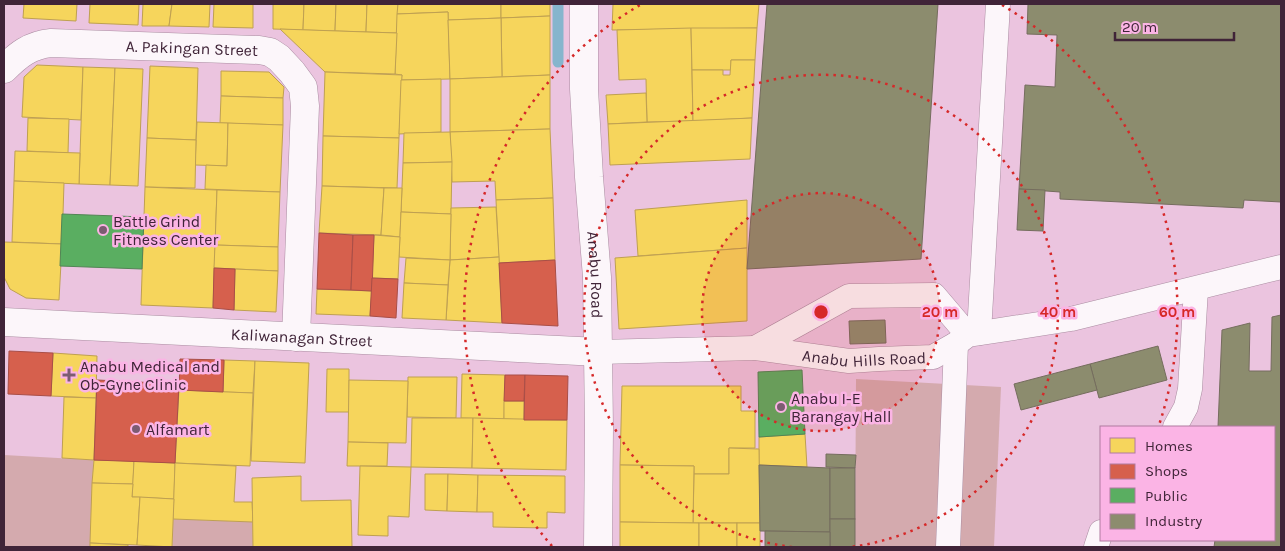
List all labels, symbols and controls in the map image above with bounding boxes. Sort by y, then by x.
scale bar [1115,10,1234,42]
text: 20 m [1122,18,1157,36]
street label: A. Pakingan Street [126,36,258,59]
place label: Battle Grind Fitness Center [113,212,219,249]
marker: Battle Grind Fitness Center [97,224,109,236]
street label: Anabu Road [584,230,607,318]
centre of rings [812,303,830,321]
text: 20 m [922,303,958,321]
text: 40 m [1040,303,1076,321]
text: 60 m [1159,303,1195,321]
street label: Kaliwanagan Street [230,324,373,350]
street label: Anabu Hills Road [801,345,926,370]
place label: Anabu Medical and Ob-Gyne Clinic [80,357,220,394]
marker: Anabu Medical and Ob-Gyne Clinic [62,368,76,382]
place label: Anabu I-E Barangay Hall [791,389,892,426]
marker: Anabu I-E Barangay Hall [775,401,787,413]
place label: Alfamart [146,420,210,439]
marker: Alfamart [130,423,142,435]
legend [1100,426,1275,541]
text: Homes [1145,437,1193,455]
text: Shops [1145,462,1188,480]
text: Public [1145,487,1188,505]
text: Industry [1145,512,1202,530]

